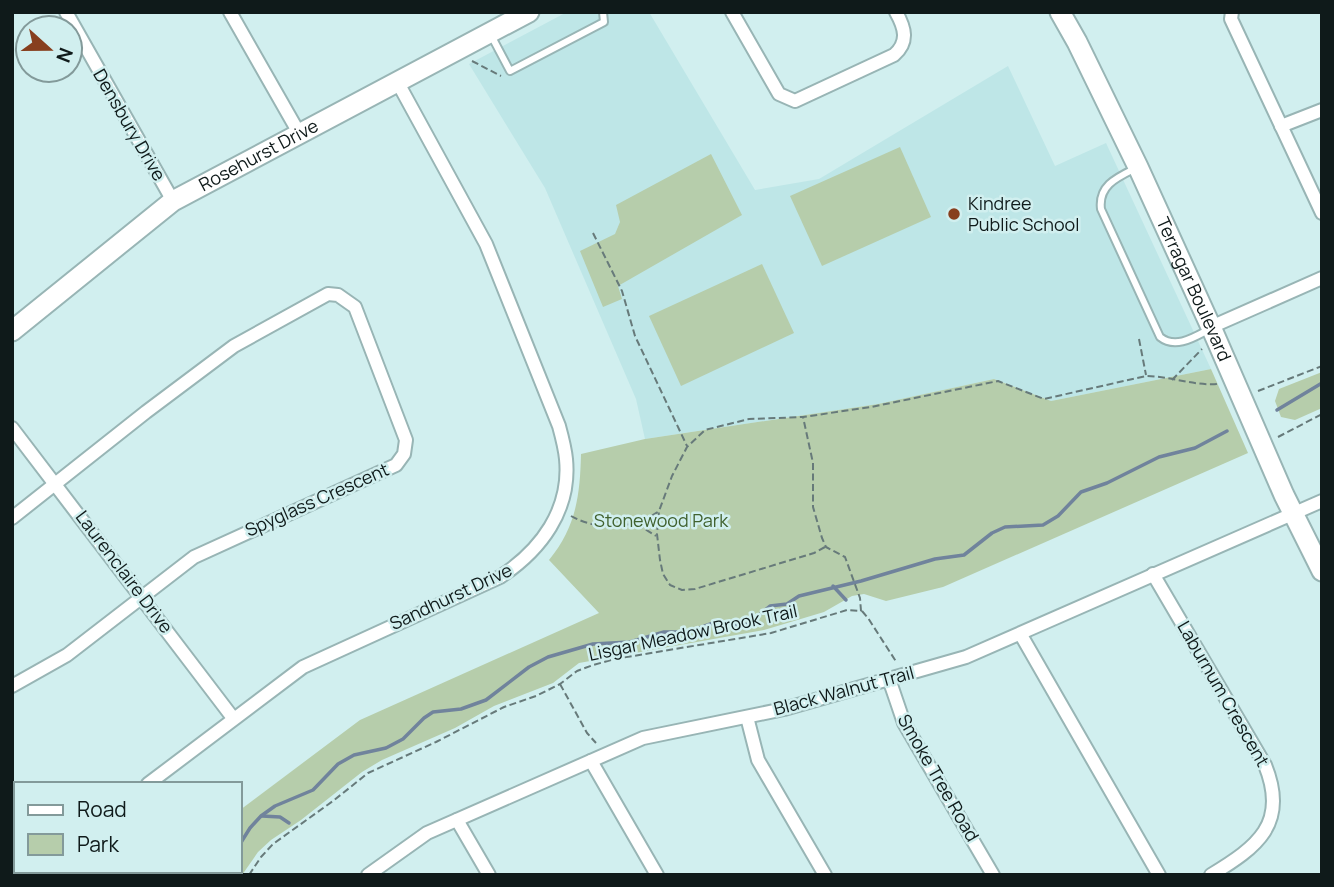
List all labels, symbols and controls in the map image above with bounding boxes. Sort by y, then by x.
north arrow [14,14,84,84]
text: N [50,44,79,66]
street label: Densbury Drive [88,64,172,185]
street label: Rosehurst Drive [194,113,322,196]
place label: Kindree Public School [968,191,1079,236]
marker: Kindree Public School [946,206,962,222]
street label: Terragar Boulevard [1151,213,1237,365]
street label: Spyglass Crescent [241,457,392,542]
street label: Laurenclaire Drive [71,505,179,638]
park label: Stonewood Park [594,508,729,532]
street label: Sandhurst Drive [386,557,516,635]
street label: Lisgar Meadow Brook Trail [586,598,799,666]
street label: Laburnum Crescent [1172,616,1275,771]
street label: Black Walnut Trail [771,660,917,720]
street label: Smoke Tree Road [893,709,985,846]
legend [14,782,242,873]
text: Road [77,795,127,823]
text: Park [77,830,119,858]

